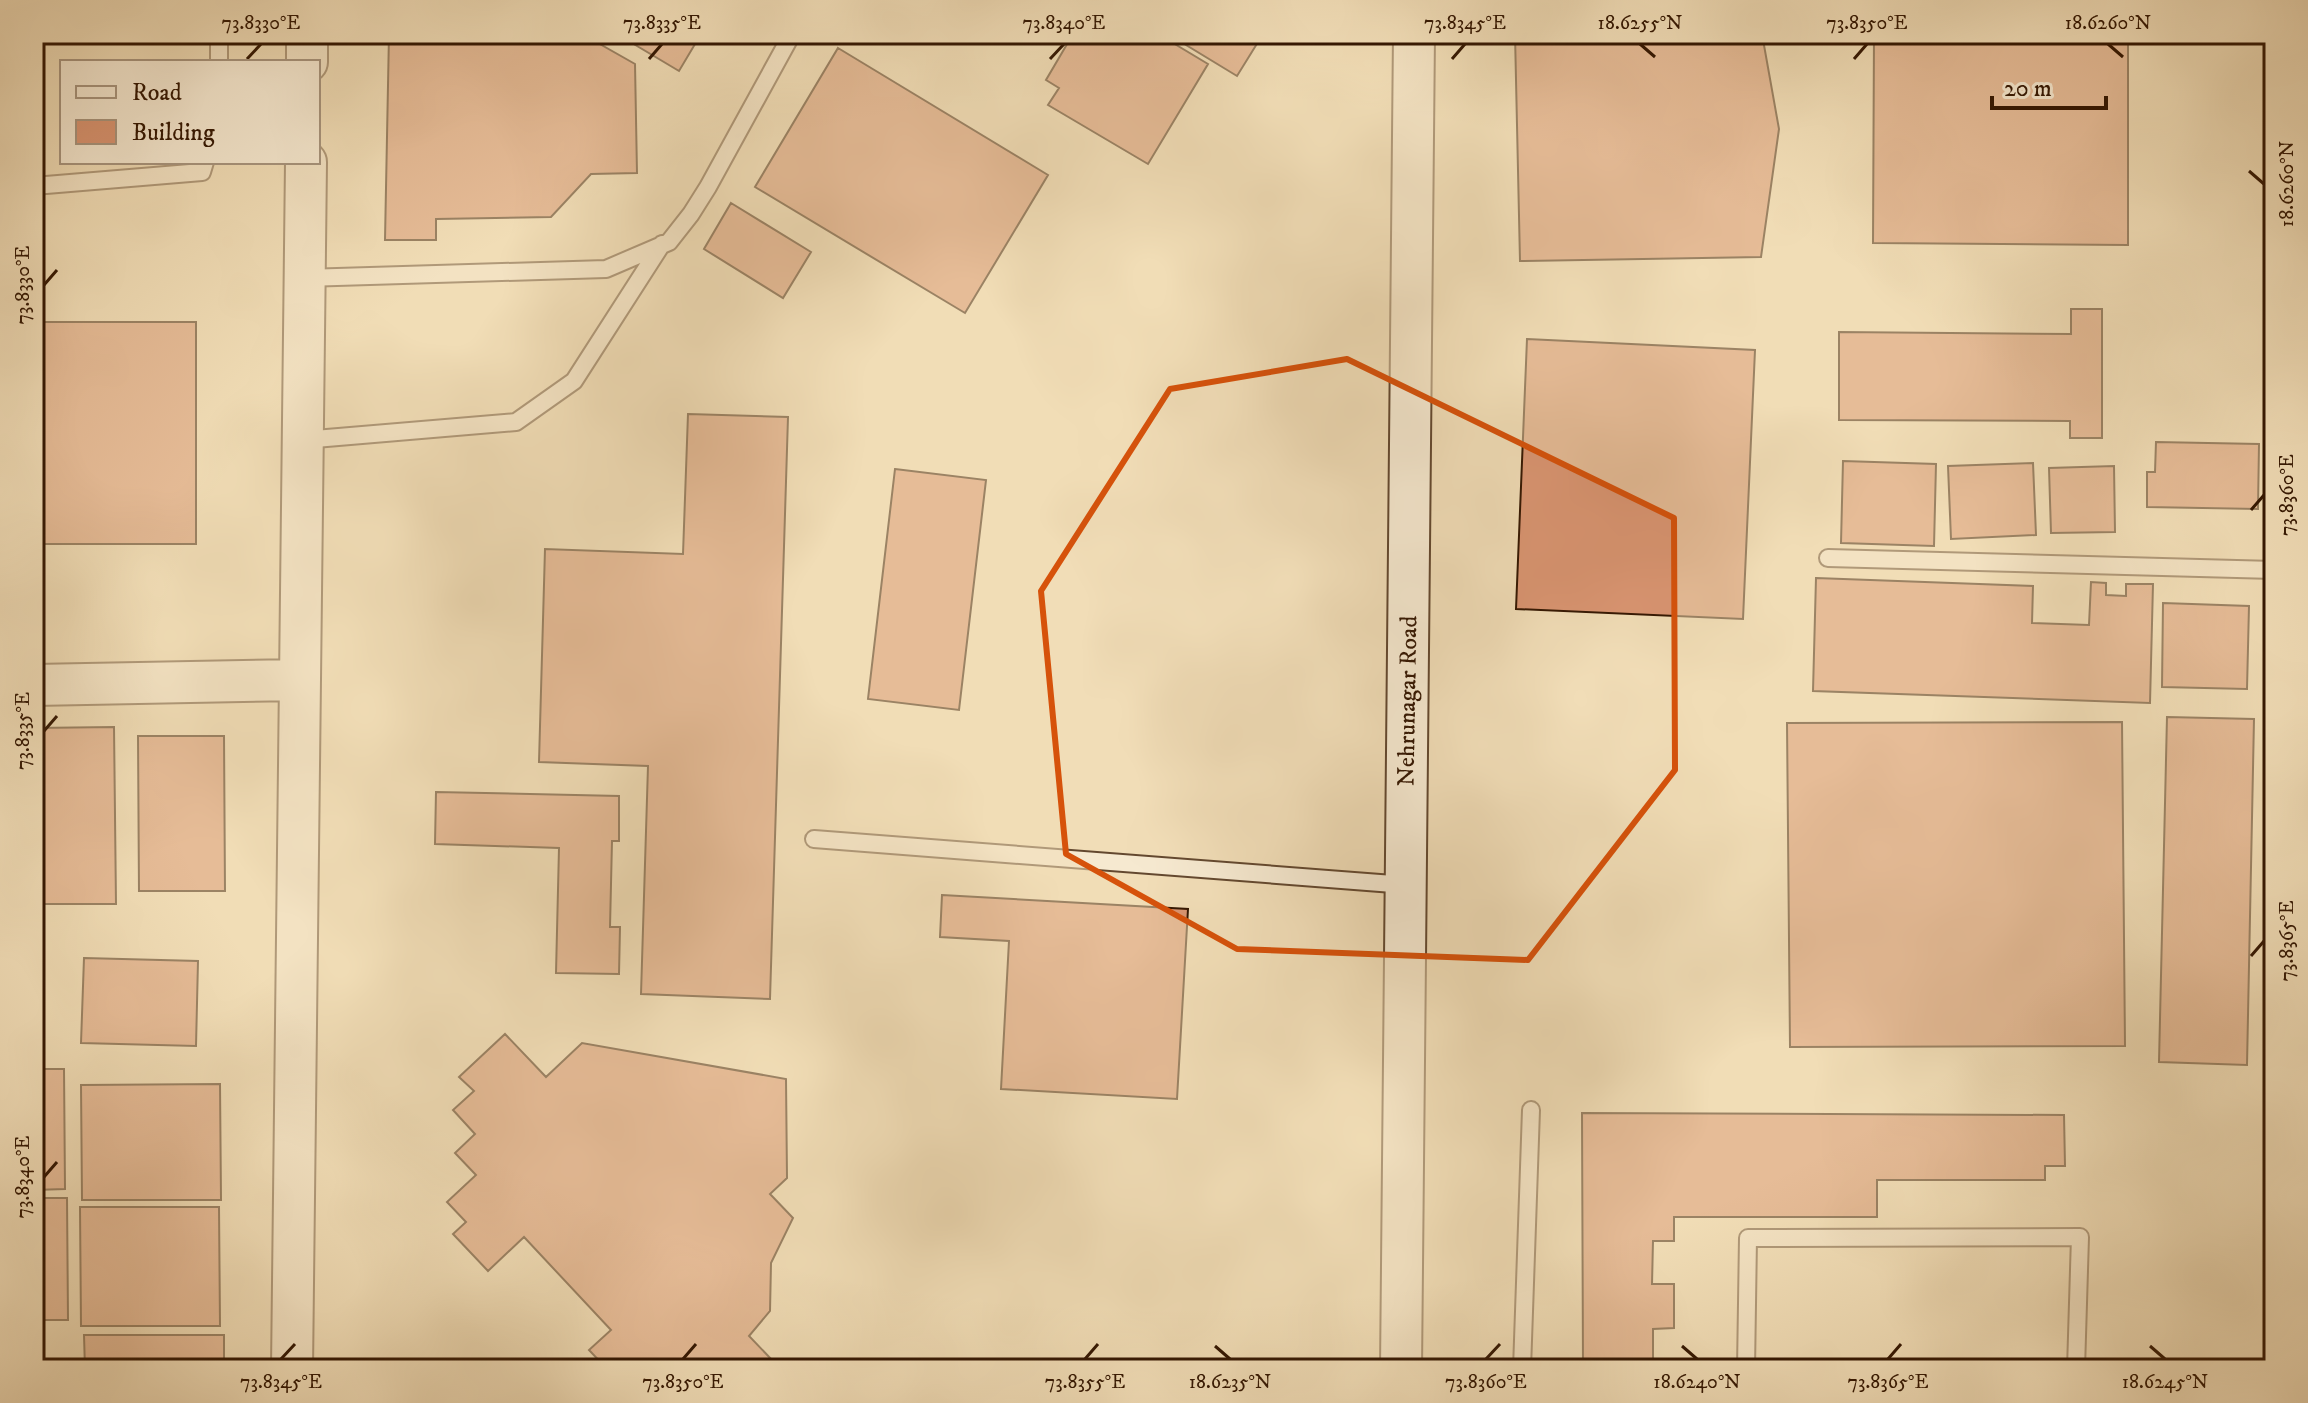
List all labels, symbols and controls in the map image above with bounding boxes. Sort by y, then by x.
text: 73.8330°E [222,11,300,36]
text: 73.8335°E [623,11,701,36]
text: 73.8340°E [1022,11,1106,36]
text: 73.8345°E [1424,11,1506,36]
text: 18.6255°N [1598,11,1682,36]
text: 73.8350°E [1826,11,1908,36]
text: 18.6260°N [2065,11,2151,36]
legend [60,60,320,164]
scale bar [1992,60,2106,110]
text: 20 m [2004,74,2052,104]
text: Road [132,78,182,108]
text: Building [132,118,215,148]
text: 18.6260°N [2275,141,2300,227]
text: 73.8330°E [11,246,36,324]
text: 73.8360°E [2275,454,2300,536]
street label: Nehrunagar Road [1392,615,1424,787]
text: 73.8335°E [11,692,36,770]
text: 73.8365°E [2275,900,2300,982]
text: 73.8340°E [11,1135,36,1219]
text: 73.8345°E [240,1370,322,1395]
text: 73.8350°E [642,1370,724,1395]
text: 73.8355°E [1045,1370,1125,1395]
text: 18.6235°N [1189,1370,1271,1395]
text: 73.8360°E [1445,1370,1527,1395]
text: 18.6240°N [1653,1370,1741,1395]
text: 73.8365°E [1847,1370,1929,1395]
text: 18.6245°N [2122,1370,2208,1395]

